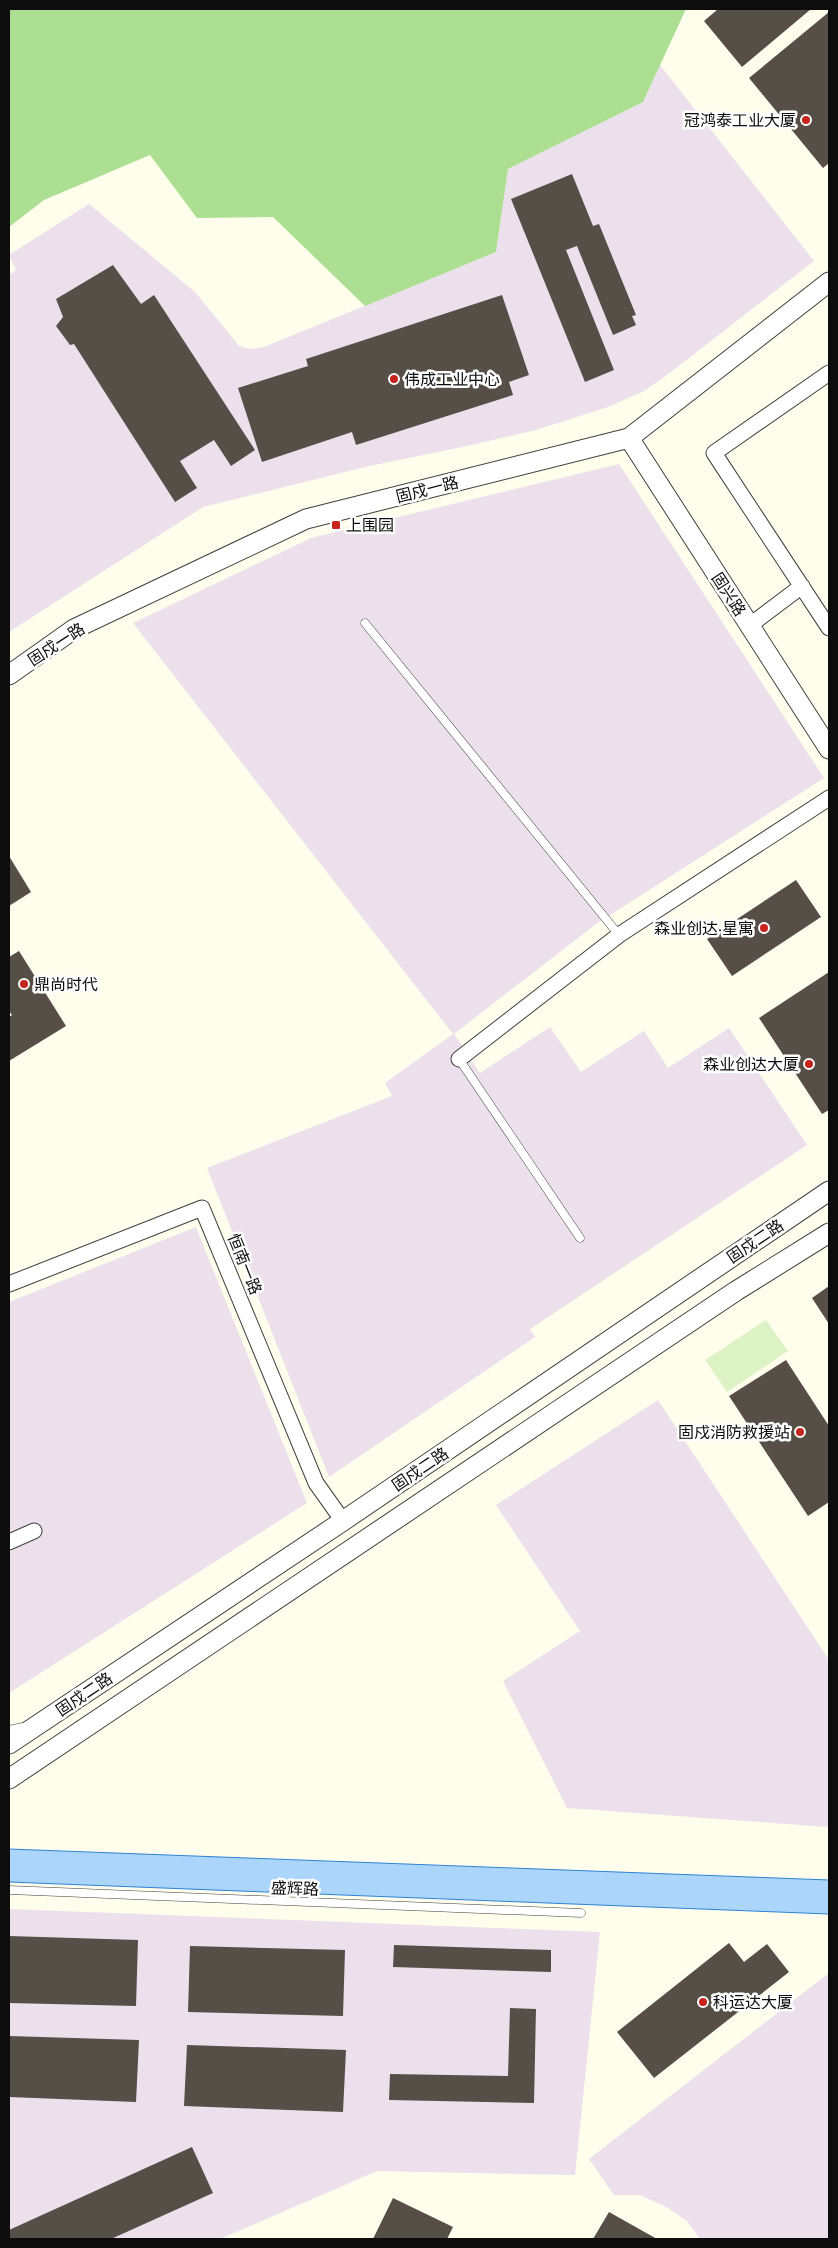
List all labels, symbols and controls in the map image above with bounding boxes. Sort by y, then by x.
place label: 冠鸿泰工业大厦 [684,109,796,133]
marker: 冠鸿泰工业大厦 [800,114,812,126]
place label: 伟成工业中心 [404,368,500,392]
marker: 伟成工业中心 [388,373,400,385]
street label: 固戍一路 [393,471,461,509]
place label: 上围园 [346,514,394,538]
marker: 上围园 [330,519,342,531]
street label: 固兴路 [705,568,751,621]
street label: 固戍一路 [23,617,90,672]
place label: 森业创达·星寓 [654,917,754,941]
marker: 森业创达·星寓 [758,922,770,934]
place label: 鼎尚时代 [34,973,98,997]
marker: 鼎尚时代 [18,978,30,990]
place label: 森业创达大厦 [703,1053,799,1077]
marker: 森业创达大厦 [803,1058,815,1070]
street label: 固戍二路 [722,1214,789,1270]
street label: 恒南一路 [221,1230,267,1299]
place label: 固戍消防救援站 [678,1421,790,1445]
marker: 固戍消防救援站 [794,1426,806,1438]
street label: 固戍二路 [387,1442,454,1498]
street label: 固戍二路 [51,1667,118,1723]
street label: 盛辉路 [271,1876,319,1902]
place label: 科运达大厦 [713,1991,793,2015]
marker: 科运达大厦 [697,1996,709,2008]

